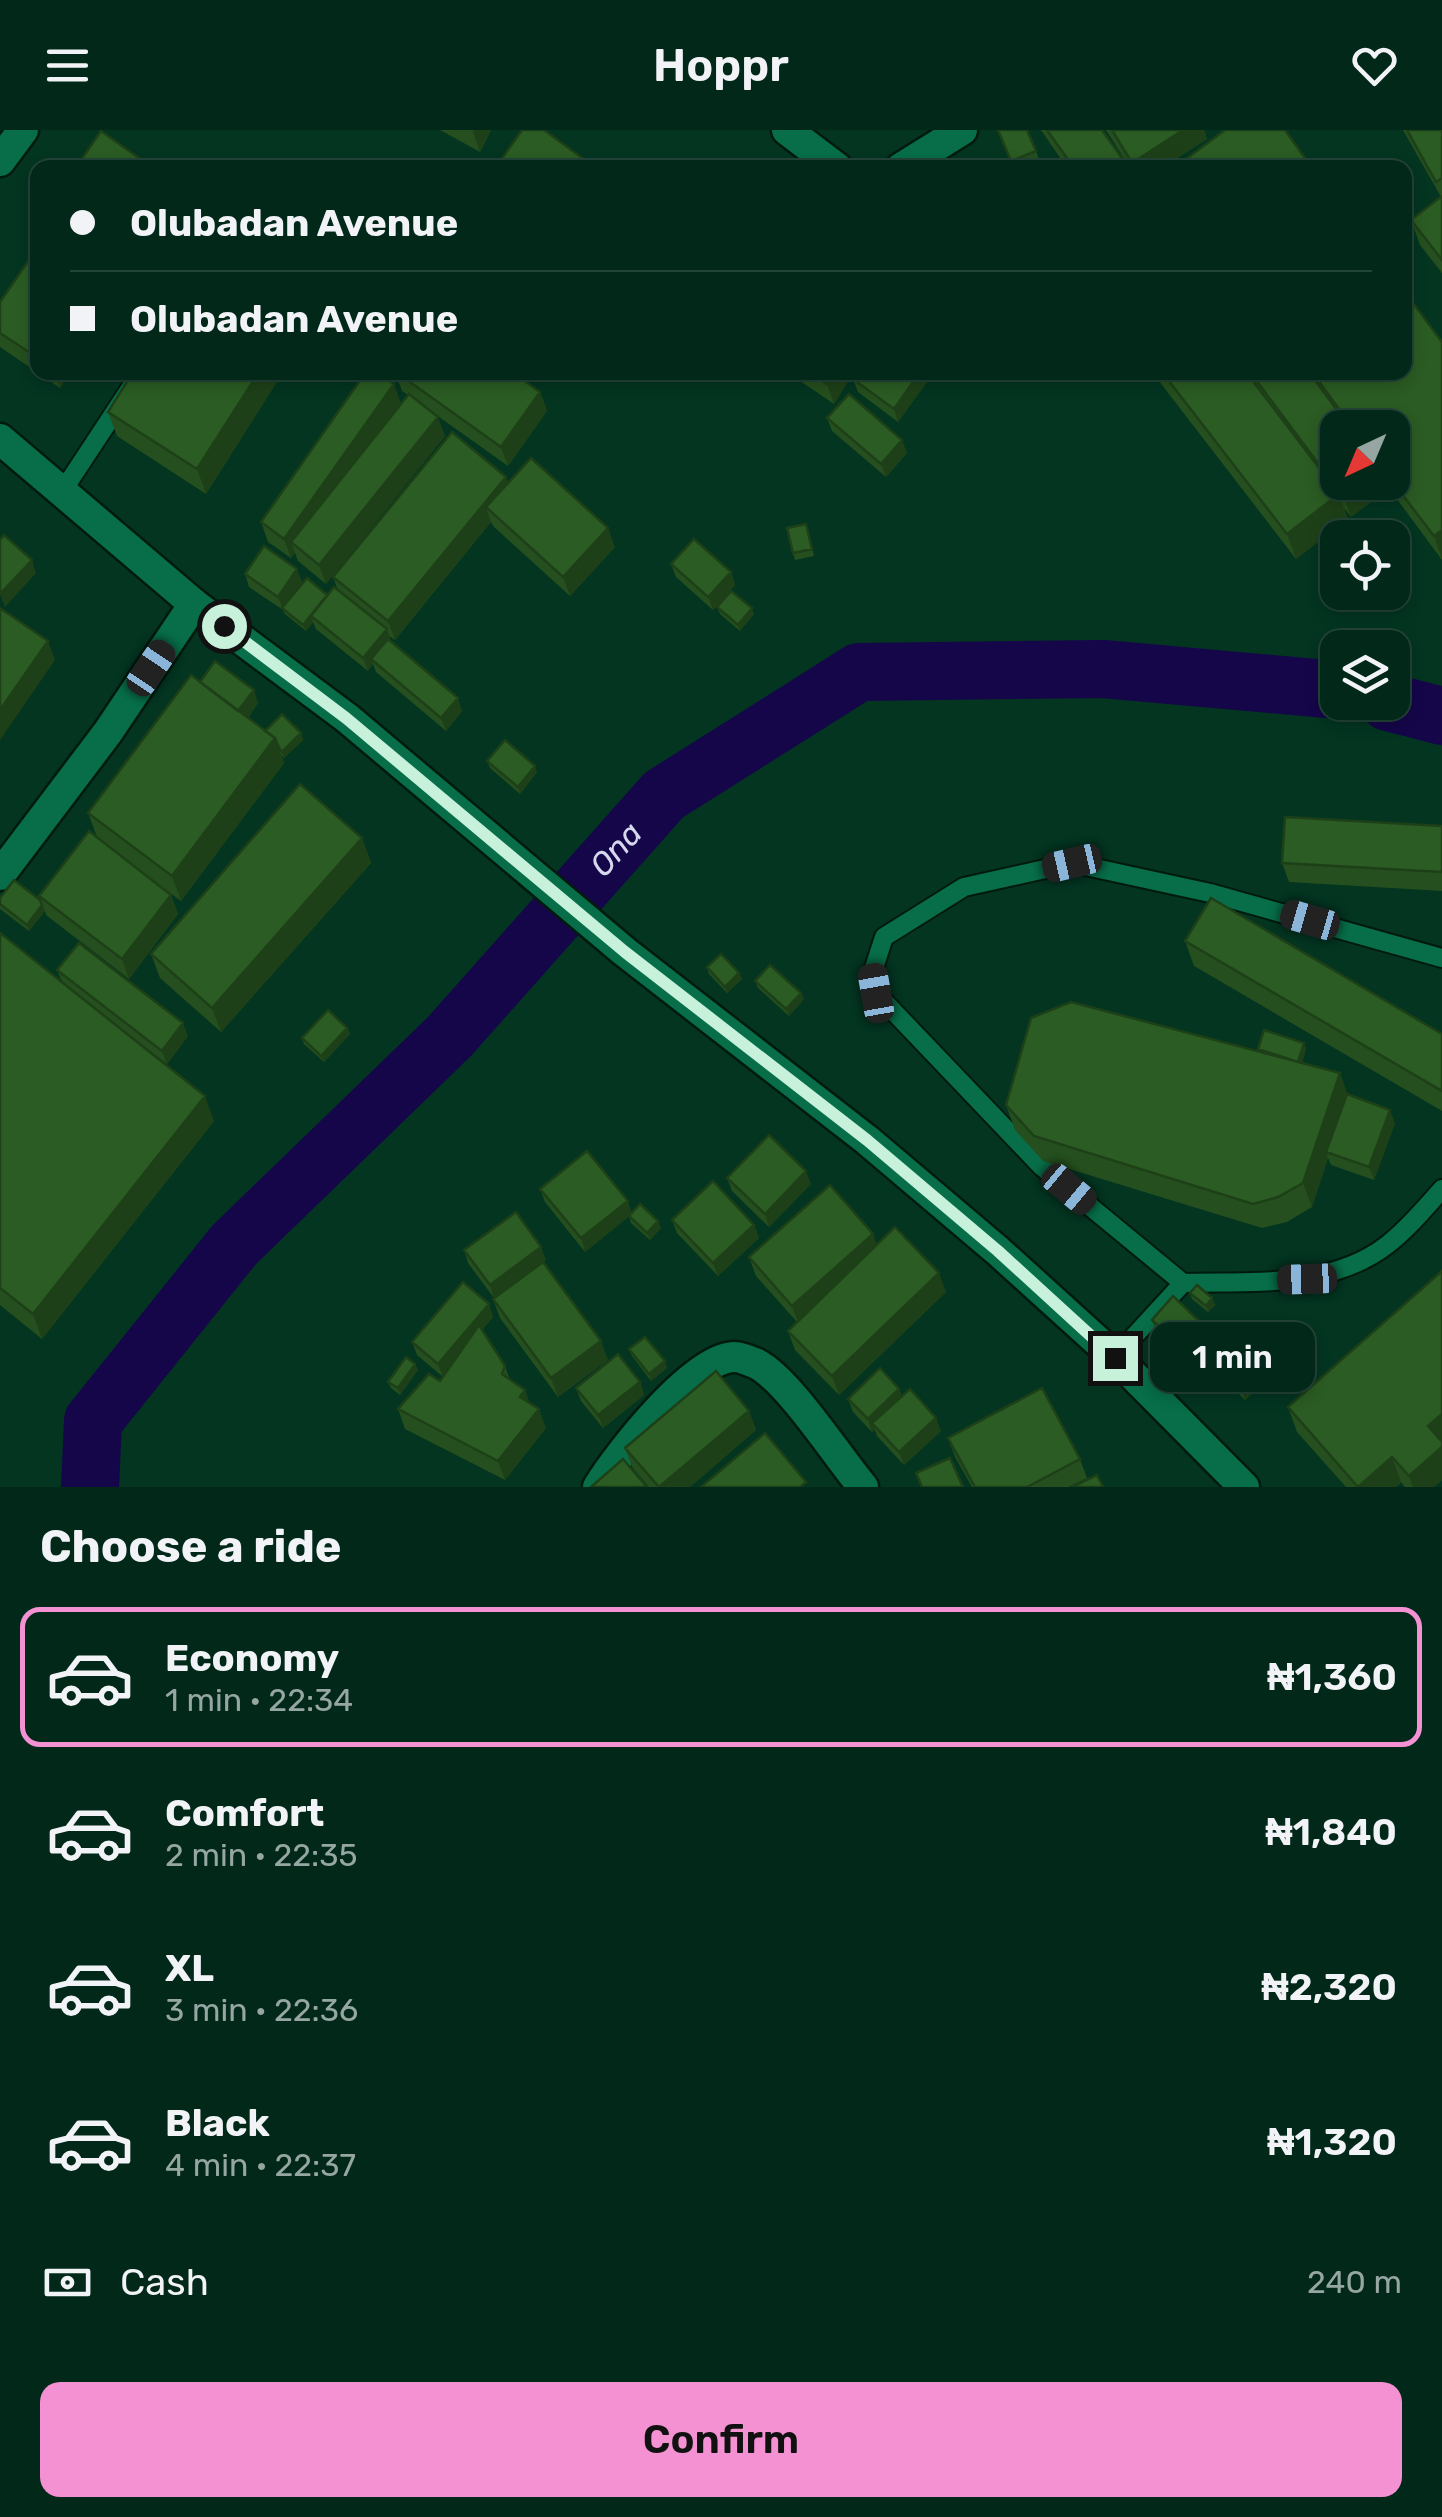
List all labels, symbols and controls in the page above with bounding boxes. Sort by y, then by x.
icon: menu [40,38,95,93]
icon: heart [1347,38,1402,93]
text: Hoppr [653,39,789,92]
text: Olubadan Avenue [130,200,458,246]
text: Olubadan Avenue [130,296,458,342]
north arrow [1320,410,1410,500]
map controls [1320,410,1410,720]
button: locate [1320,520,1410,610]
route start [202,604,247,649]
button: layers [1320,630,1410,720]
car [122,635,180,701]
water label: Ona [582,814,650,884]
car [1039,842,1105,884]
car [1277,897,1343,943]
car [856,961,896,1025]
car [1036,1158,1102,1220]
car [1276,1263,1338,1295]
callout: 1 min [1150,1323,1315,1393]
route end [1093,1336,1138,1381]
text: 1 min [1192,1338,1273,1376]
text: Choose a ride [40,1520,342,1573]
icon: car [45,1632,135,1722]
text: Economy [165,1635,339,1681]
text: ₦1,360 [1267,1654,1397,1700]
text: 1 min · 22:34 [165,1681,353,1719]
icon: car [45,1787,135,1877]
text: Comfort [165,1790,324,1836]
text: ₦1,840 [1265,1809,1397,1855]
text: 2 min · 22:35 [165,1836,357,1874]
icon: car [45,1942,135,2032]
text: XL [165,1945,214,1991]
text: ₦2,320 [1261,1964,1397,2010]
text: 3 min · 22:36 [165,1991,358,2029]
icon: car [45,2097,135,2187]
text: Black [165,2100,270,2146]
text: ₦1,320 [1267,2119,1397,2165]
text: 4 min · 22:37 [165,2146,356,2184]
icon: cash [40,2255,95,2310]
text: Cash [120,2259,209,2305]
text: 240 m [1307,2263,1402,2301]
button: Confirm [40,2382,1402,2497]

